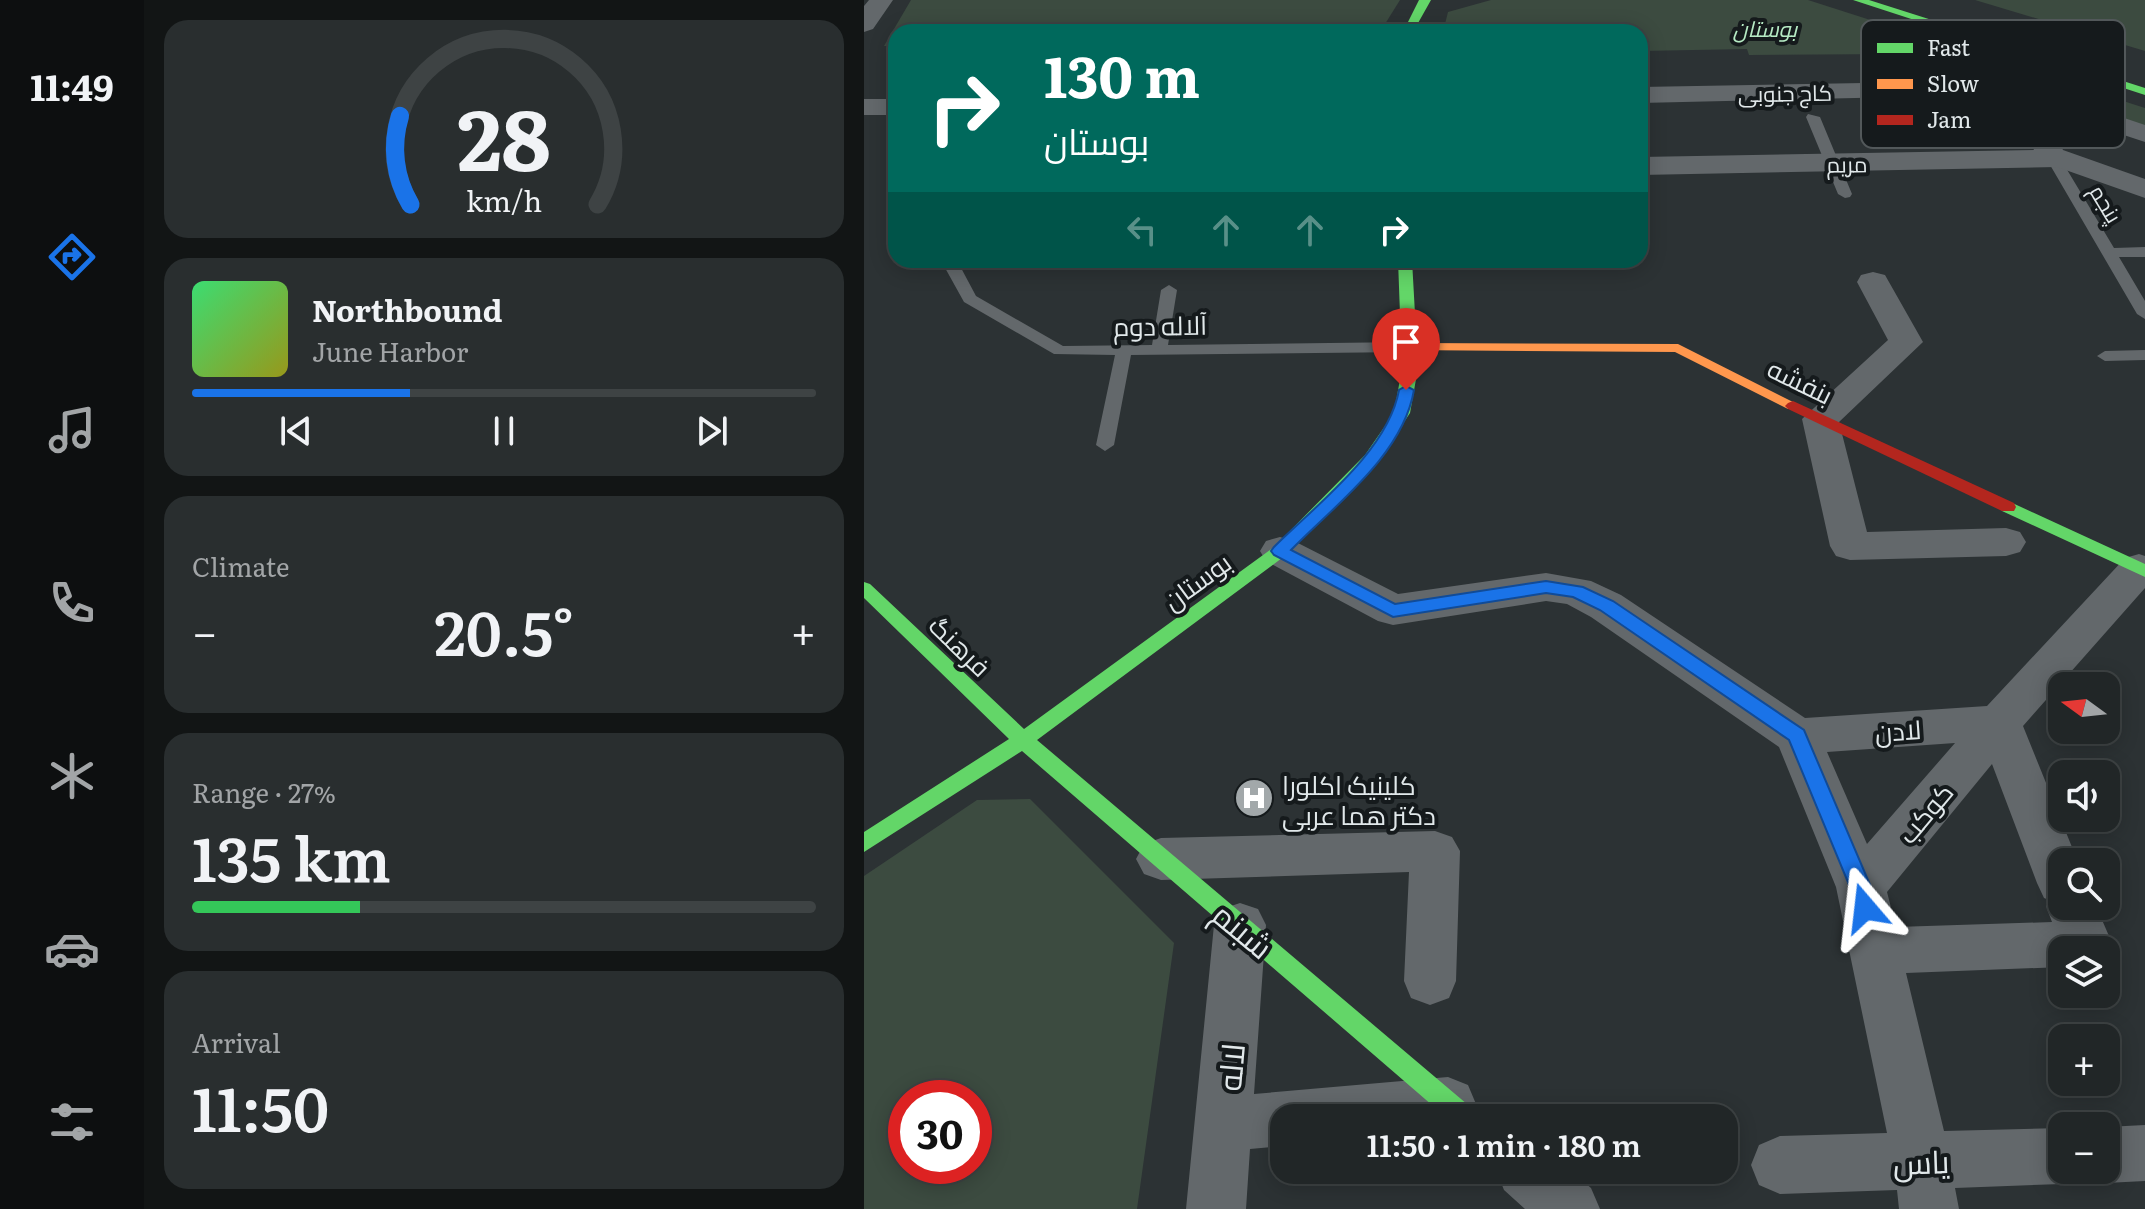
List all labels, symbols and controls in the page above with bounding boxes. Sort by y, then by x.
park label: بوستان [1733,11,1798,44]
legend [1861,20,2125,148]
text: Fast [1927,30,1970,63]
text: 130 m [1044,32,1200,115]
icon: right [912,56,1016,160]
text: 11:49 [30,59,114,112]
text: Slow [1927,66,1979,99]
text: 28 [457,72,551,196]
street label: کاج جنوبی [1738,75,1832,109]
text: Jam [1927,102,1971,135]
text: بوستان [1044,113,1149,166]
street label: مریم [1826,146,1868,181]
street label: پنجم [2082,177,2132,229]
text: km/h [466,178,542,221]
icon: left [1120,208,1164,252]
icon: ahead [1204,208,1248,252]
icon: ahead [1288,208,1332,252]
icon: right [1372,208,1416,252]
icon: directions [44,229,100,285]
text: Northbound [312,287,503,331]
street label: آلاله دوم [1113,304,1207,345]
pin [1372,308,1440,390]
icon: arrive [1384,320,1428,364]
text: June Harbor [312,331,468,370]
street label: بنفشه [1762,347,1840,413]
icon: music [44,402,100,458]
icon: previous [274,409,318,453]
icon: pause [482,409,526,453]
icon: next [690,409,734,453]
street label: بوستان [1154,542,1238,618]
text: Climate [192,546,290,585]
icon: phone [44,575,100,631]
text: 20.5° [434,585,574,674]
text: − [192,597,218,663]
text: + [790,597,816,663]
street label: فرهنگ [921,606,1001,684]
north arrow [2048,672,2120,744]
map controls [2048,672,2120,1184]
street label: لادن [1873,708,1923,750]
icon: climate [44,748,100,804]
button: sound [2048,760,2120,832]
place label: کلینیک اکلورا دکتر هما عربی [1282,764,1436,833]
text: Range · 27% [192,772,336,811]
street label: کوکب [1887,773,1961,851]
hospital icon: کلینیک اکلورا دکتر هما عربی [1233,777,1275,819]
text: 135 km [192,811,391,900]
button: search [2048,848,2120,920]
position arrow [1823,866,1907,950]
street label: شبنم [1203,889,1285,969]
icon: car [44,921,100,977]
button: layers [2048,936,2120,1008]
text: Arrival [192,1022,281,1061]
button: + [2048,1024,2120,1096]
street label: لاله [1203,1041,1255,1093]
text: 11:50 [192,1061,329,1150]
speed limit sign: 30 [888,1080,992,1184]
icon: filters [44,1094,100,1150]
button: − [2048,1112,2120,1184]
text: 11:50 · 1 min · 180 m [1367,1122,1641,1166]
street label: یاس [1892,1135,1951,1185]

